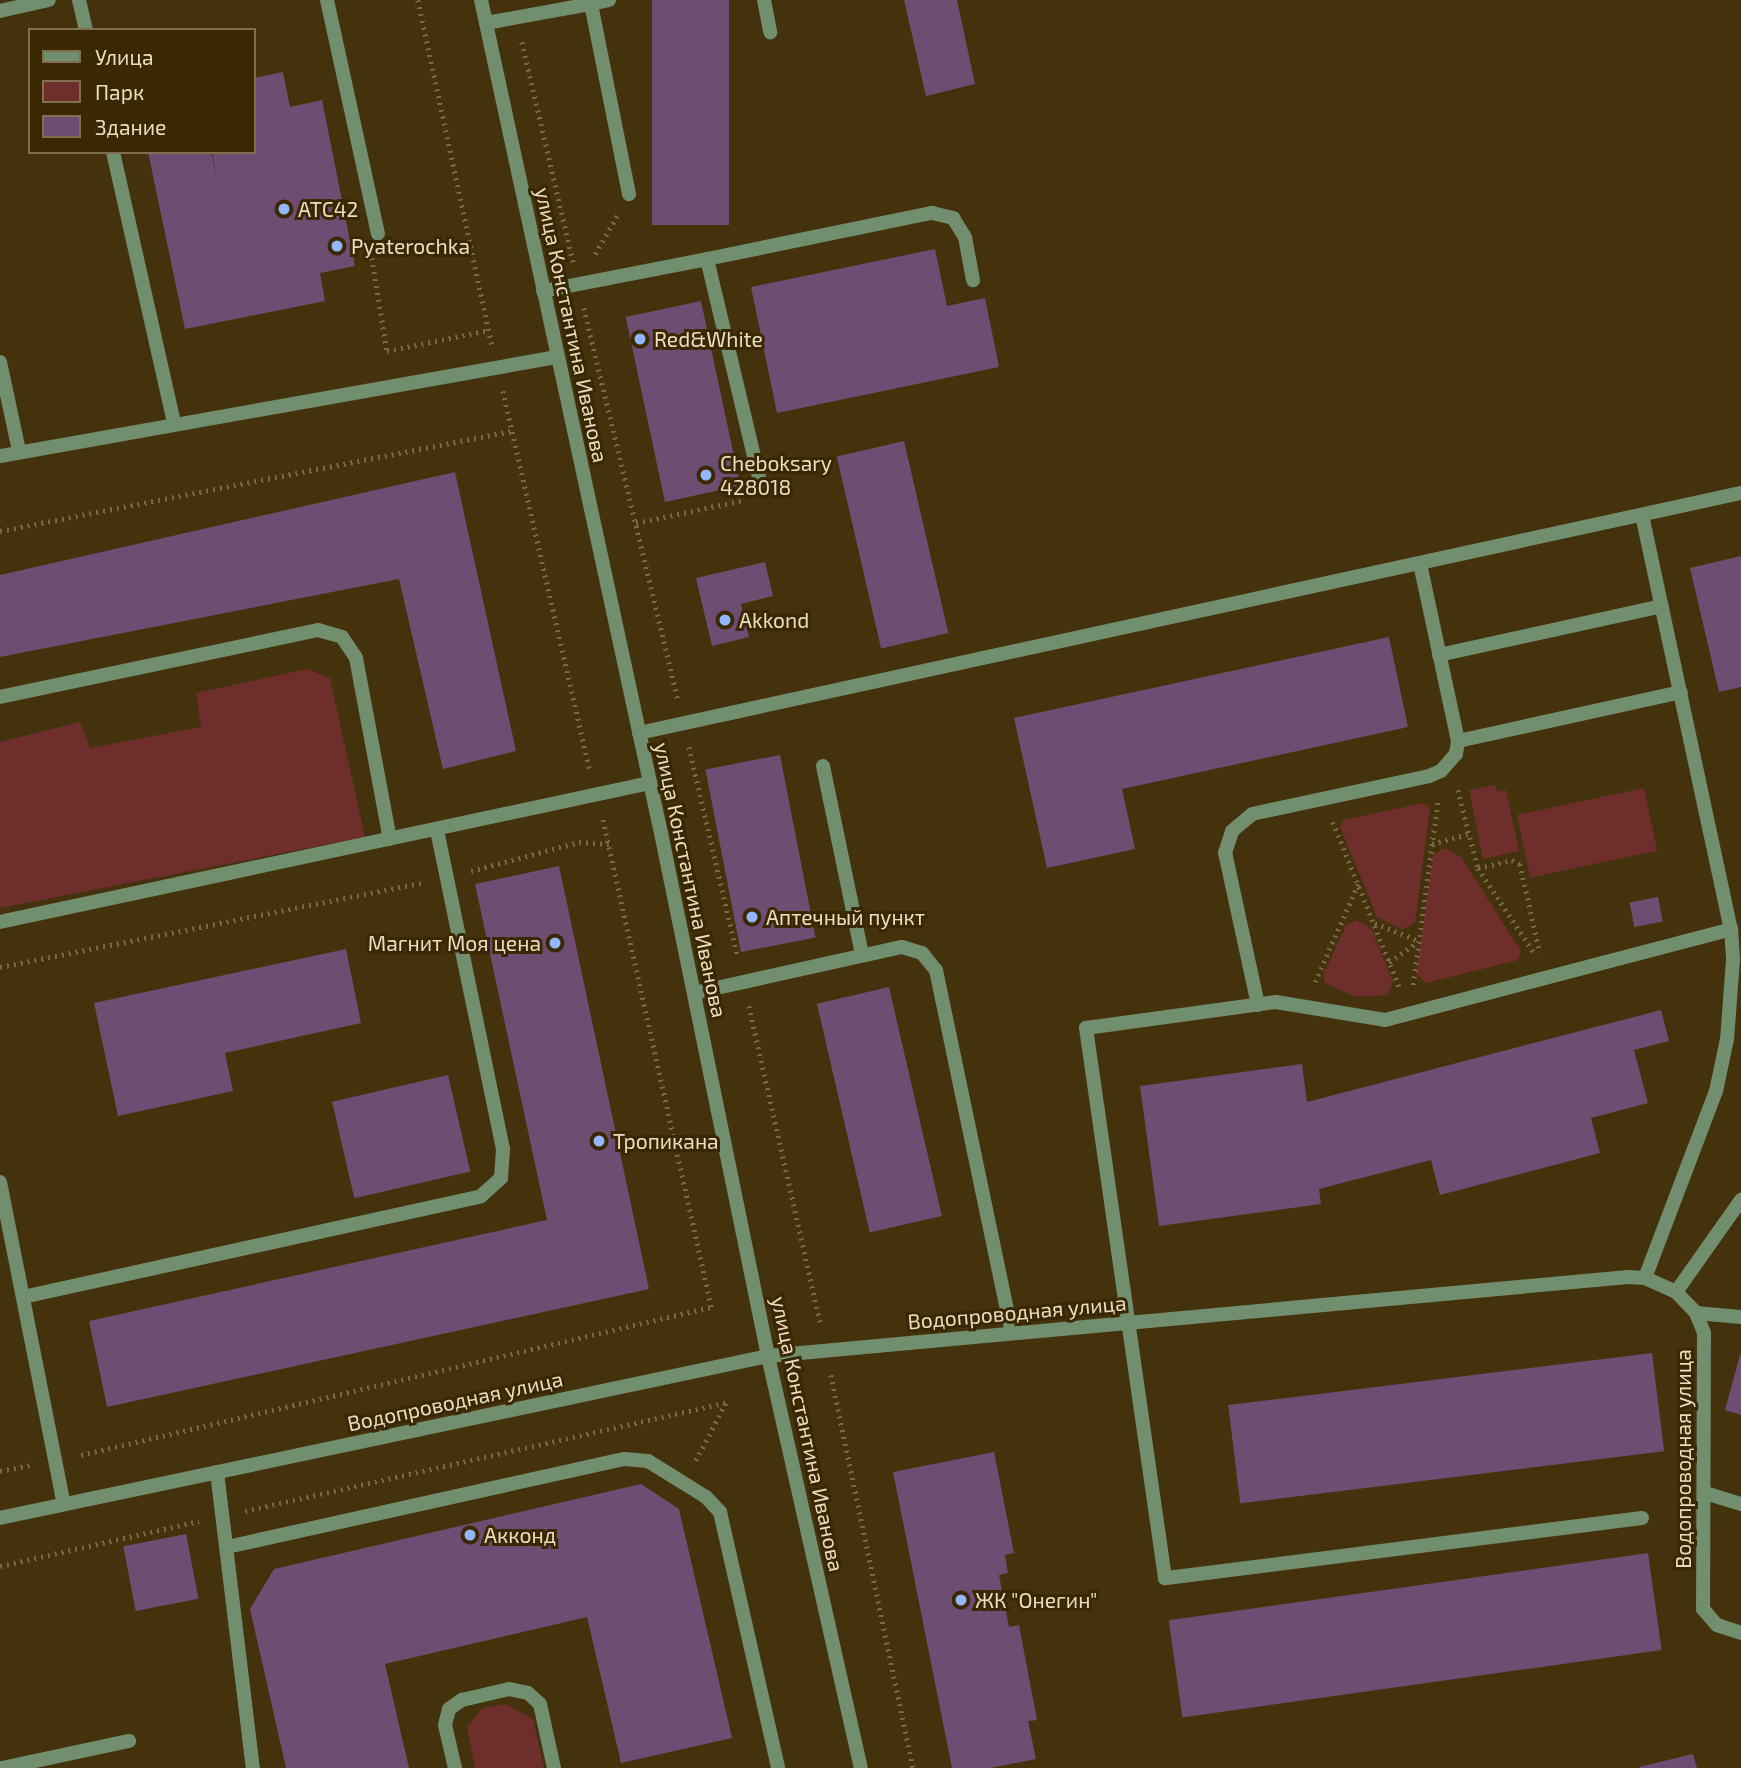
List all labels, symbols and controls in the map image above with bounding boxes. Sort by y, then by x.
legend [28,28,256,154]
text: Улица [95,44,154,69]
text: Парк [95,79,144,104]
text: Здание [95,114,166,139]
street label: улица Константина Иванова [530,185,614,465]
place label: АТС42 [298,196,358,222]
marker: АТС42 [276,201,292,217]
place label: Pyaterochka [351,233,470,259]
marker: Pyaterochka [329,238,345,254]
place label: Red&White [654,326,763,352]
marker: Red&White [632,331,648,347]
place label: Cheboksary 428018 [720,450,832,500]
marker: Cheboksary 428018 [698,467,714,483]
place label: Akkond [739,607,809,633]
marker: Akkond [717,612,733,628]
street label: улица Константина Иванова [649,740,733,1020]
place label: Аптечный пункт [766,904,925,930]
marker: Аптечный пункт [744,909,760,925]
place label: Магнит Моя цена [368,930,541,956]
marker: Магнит Моя цена [547,935,563,951]
place label: Тропикана [613,1128,719,1154]
marker: Тропикана [591,1133,607,1149]
street label: Водопроводная улица [907,1290,1127,1334]
street label: улица Константина Иванова [766,1294,850,1574]
street label: Водопроводная улица [1670,1349,1696,1569]
street label: Водопроводная улица [345,1366,565,1436]
place label: Акконд [484,1522,556,1548]
marker: Акконд [462,1527,478,1543]
place label: ЖК "Онегин" [975,1587,1098,1613]
marker: ЖК "Онегин" [953,1592,969,1608]

